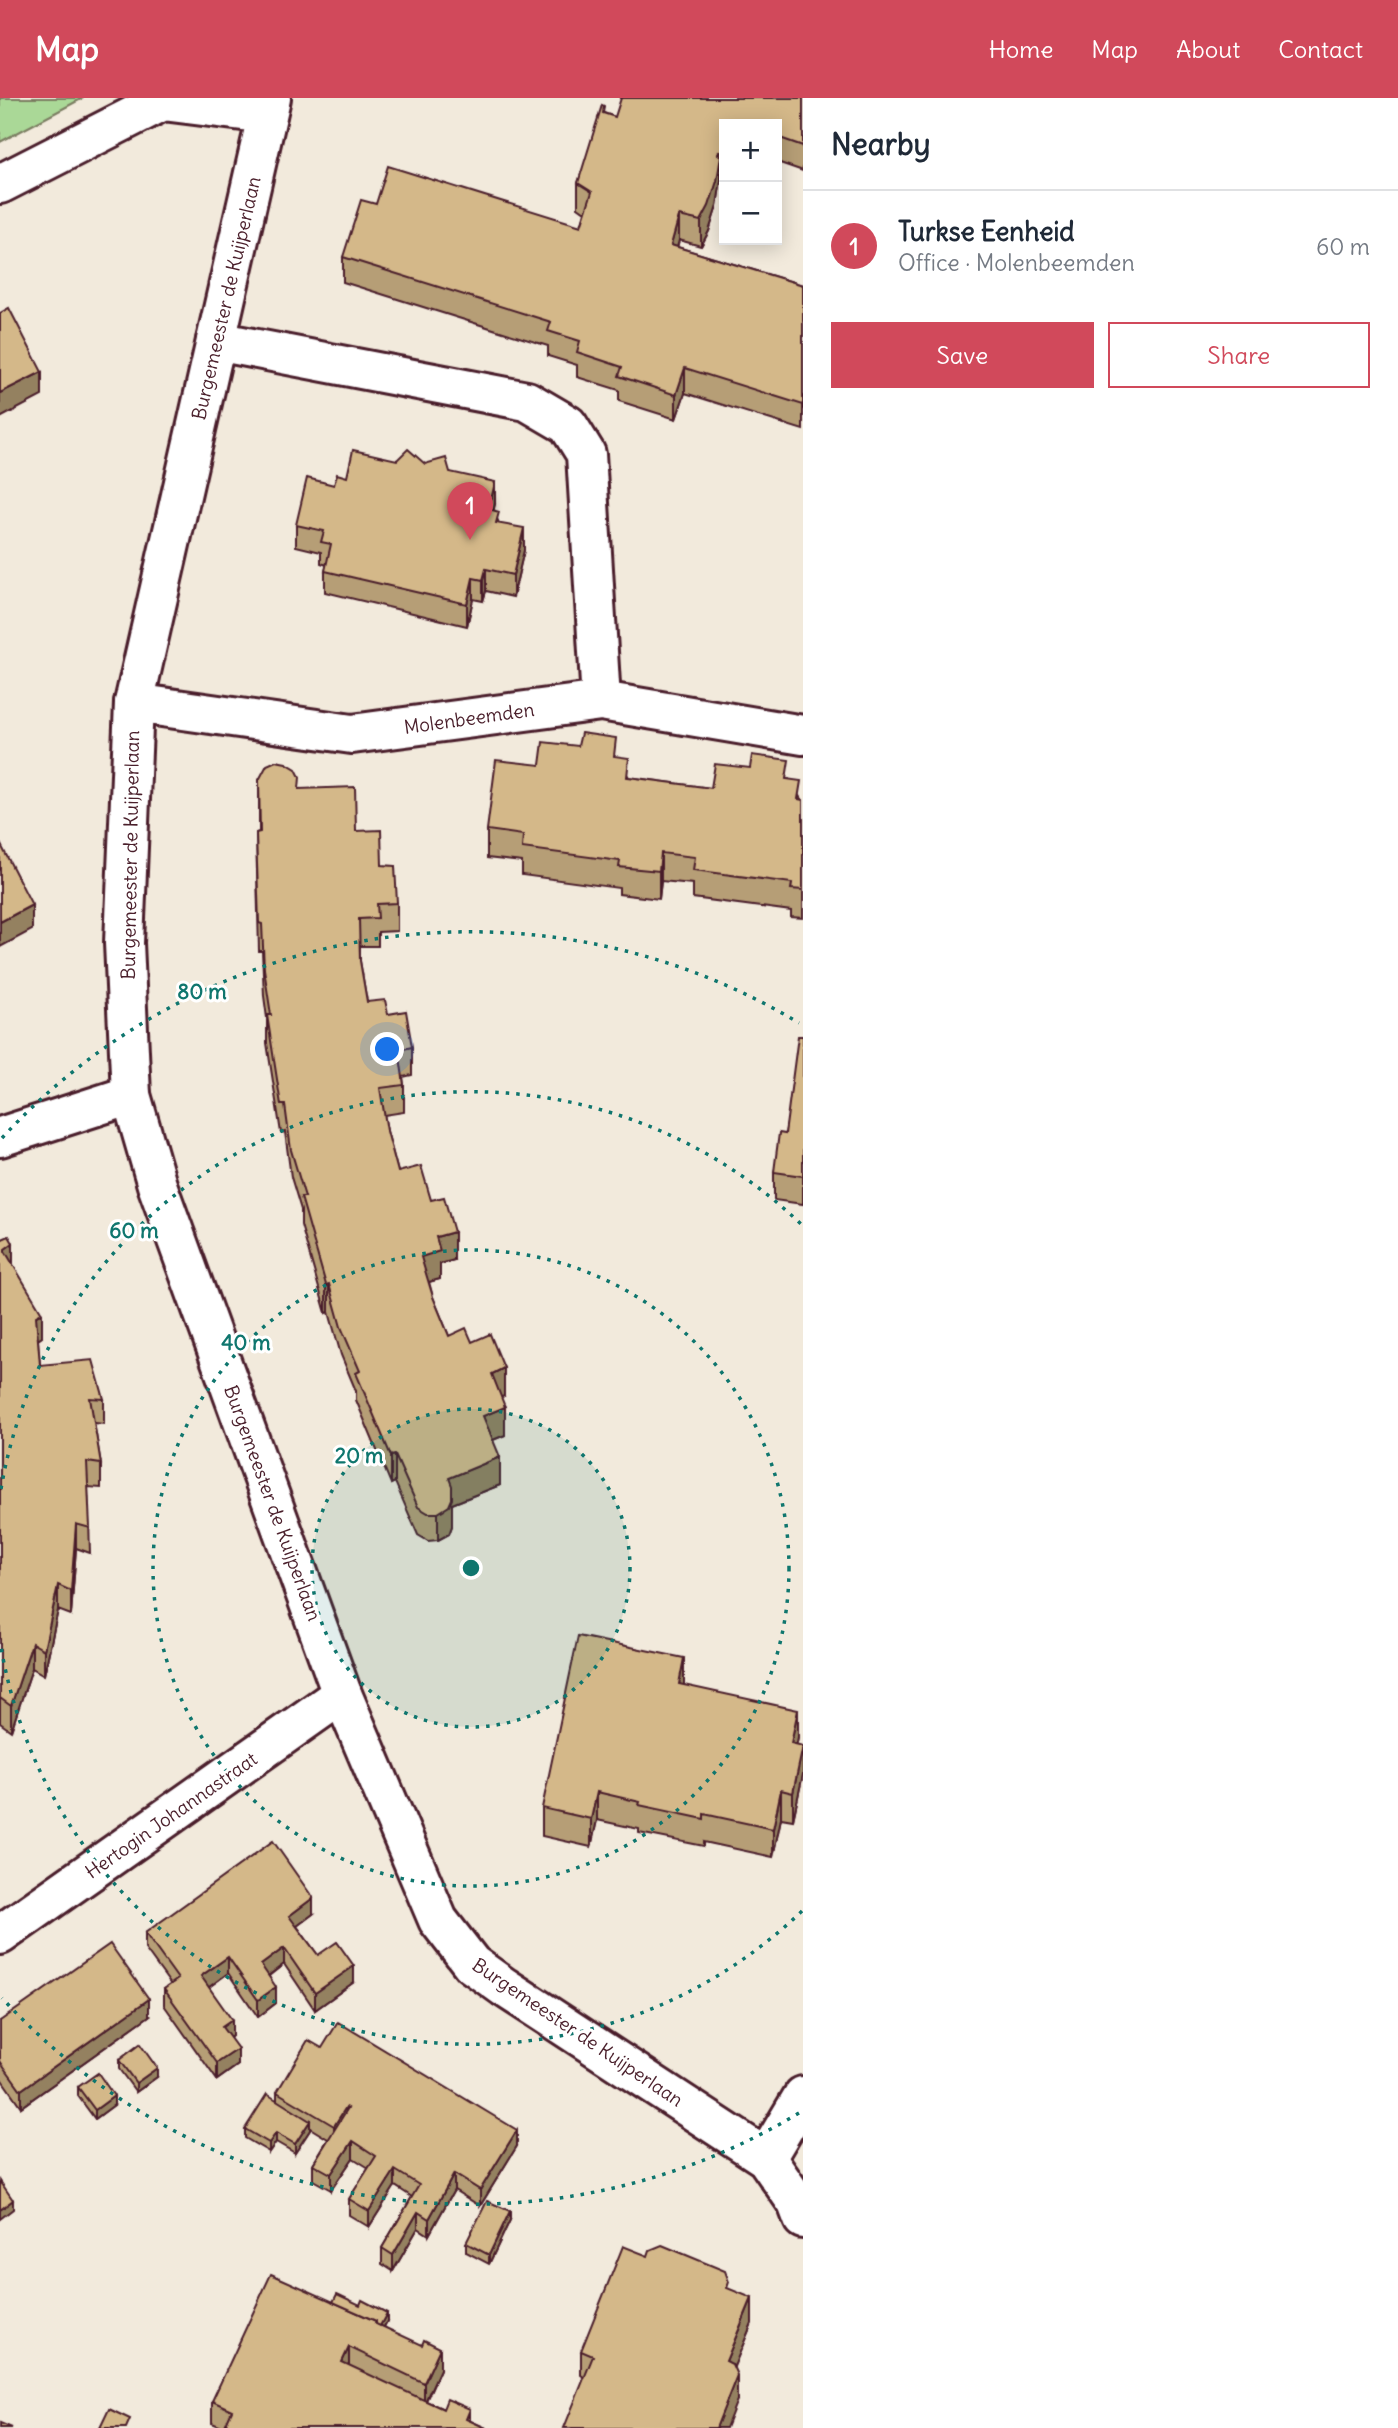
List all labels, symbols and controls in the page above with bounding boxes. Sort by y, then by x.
text: Map [35,28,99,70]
text: Home [989,34,1053,64]
text: Map [1091,34,1138,64]
text: About [1176,34,1240,64]
text: Contact [1278,34,1363,64]
map controls [719,119,782,245]
button: + [719,119,782,182]
text: Nearby [831,125,931,163]
street label: Burgemeester de Kuijperlaan [186,174,266,422]
button: − [719,182,782,245]
text: Turkse Eenheid [898,215,1075,248]
text: 1 [849,232,859,261]
text: 60 m [1316,232,1370,261]
text: Office · Molenbeemden [898,248,1135,277]
button: Save [831,322,1094,388]
button: Share [1108,322,1370,388]
pin: 1 [447,482,493,540]
street label: Molenbeemden [402,697,536,739]
street label: Burgemeester de Kuijperlaan [116,730,144,980]
text: 80 m [177,978,227,1005]
your location [370,1032,404,1066]
text: 60 m [109,1217,159,1244]
text: 40 m [221,1329,271,1356]
street label: Burgemeester de Kuijperlaan [219,1382,327,1624]
text: 20 m [335,1442,384,1469]
centre of rings [459,1556,483,1580]
street label: Hertogin Johannastraat [80,1747,262,1883]
street label: Burgemeester de Kuijperlaan [468,1952,688,2112]

